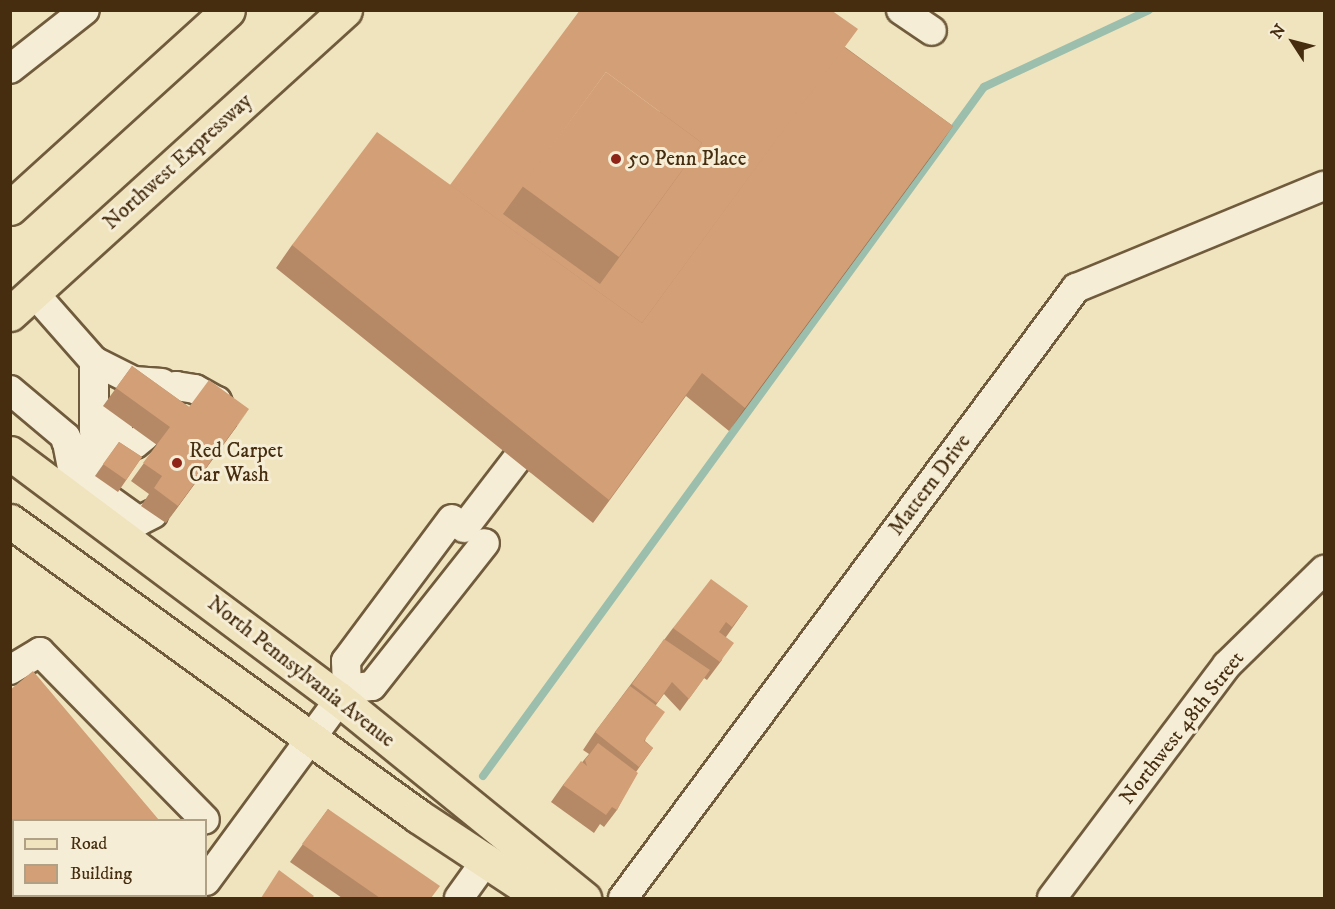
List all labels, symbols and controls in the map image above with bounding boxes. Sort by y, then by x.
north arrow [1263,12,1323,72]
text: N [1266,20,1290,43]
street label: Northwest Expressway [99,89,257,235]
place label: 50 Penn Place [628,146,746,172]
marker: 50 Penn Place [609,152,623,166]
street label: Mattern Drive [884,429,976,541]
place label: Red Carpet Car Wash [189,438,283,488]
marker: Red Carpet Car Wash [170,456,184,470]
street label: North Pennsylvania Avenue [202,591,400,753]
street label: Northwest 48th Street [1114,646,1250,810]
legend [12,819,207,897]
text: Road [70,833,107,855]
text: Building [70,863,132,885]

